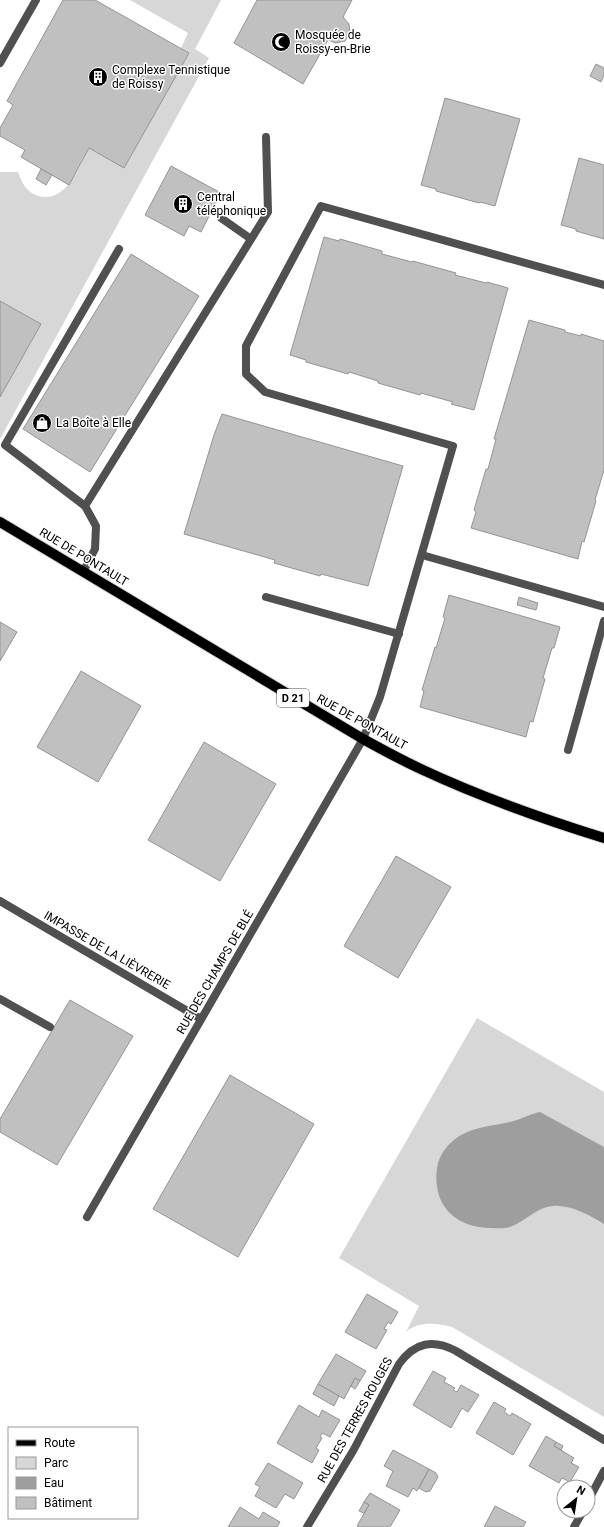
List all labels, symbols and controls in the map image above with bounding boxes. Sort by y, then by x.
place label: Mosquée de Roissy-en-Brie [295,28,371,56]
mosque icon: Mosquée de Roissy-en-Brie [270,31,292,53]
place label: Complexe Tennistique de Roissy [112,63,230,91]
building icon: Complexe Tennistique de Roissy [87,66,109,88]
place label: Central téléphonique [197,190,266,218]
building icon: Central téléphonique [172,193,194,215]
shop icon: La Boîte à Elle [31,412,53,434]
place label: La Boîte à Elle [56,416,131,430]
street label: RUE DE PONTAULT [37,525,131,589]
road number: D 21 [277,689,309,707]
street label: RUE DE PONTAULT [314,691,410,753]
street label: IMPASSE DE LA LIÈVRERIE [41,907,173,992]
street label: RUE DES CHAMPS DE BLÉ [173,907,256,1036]
street label: RUE DES TERRES ROUGES [315,1355,395,1485]
legend [8,1427,138,1519]
text: Route [44,1436,75,1450]
text: Parc [44,1456,68,1470]
text: Eau [44,1476,64,1490]
north arrow [556,1479,596,1519]
text: N [574,1483,588,1498]
text: Bâtiment [44,1496,92,1510]

